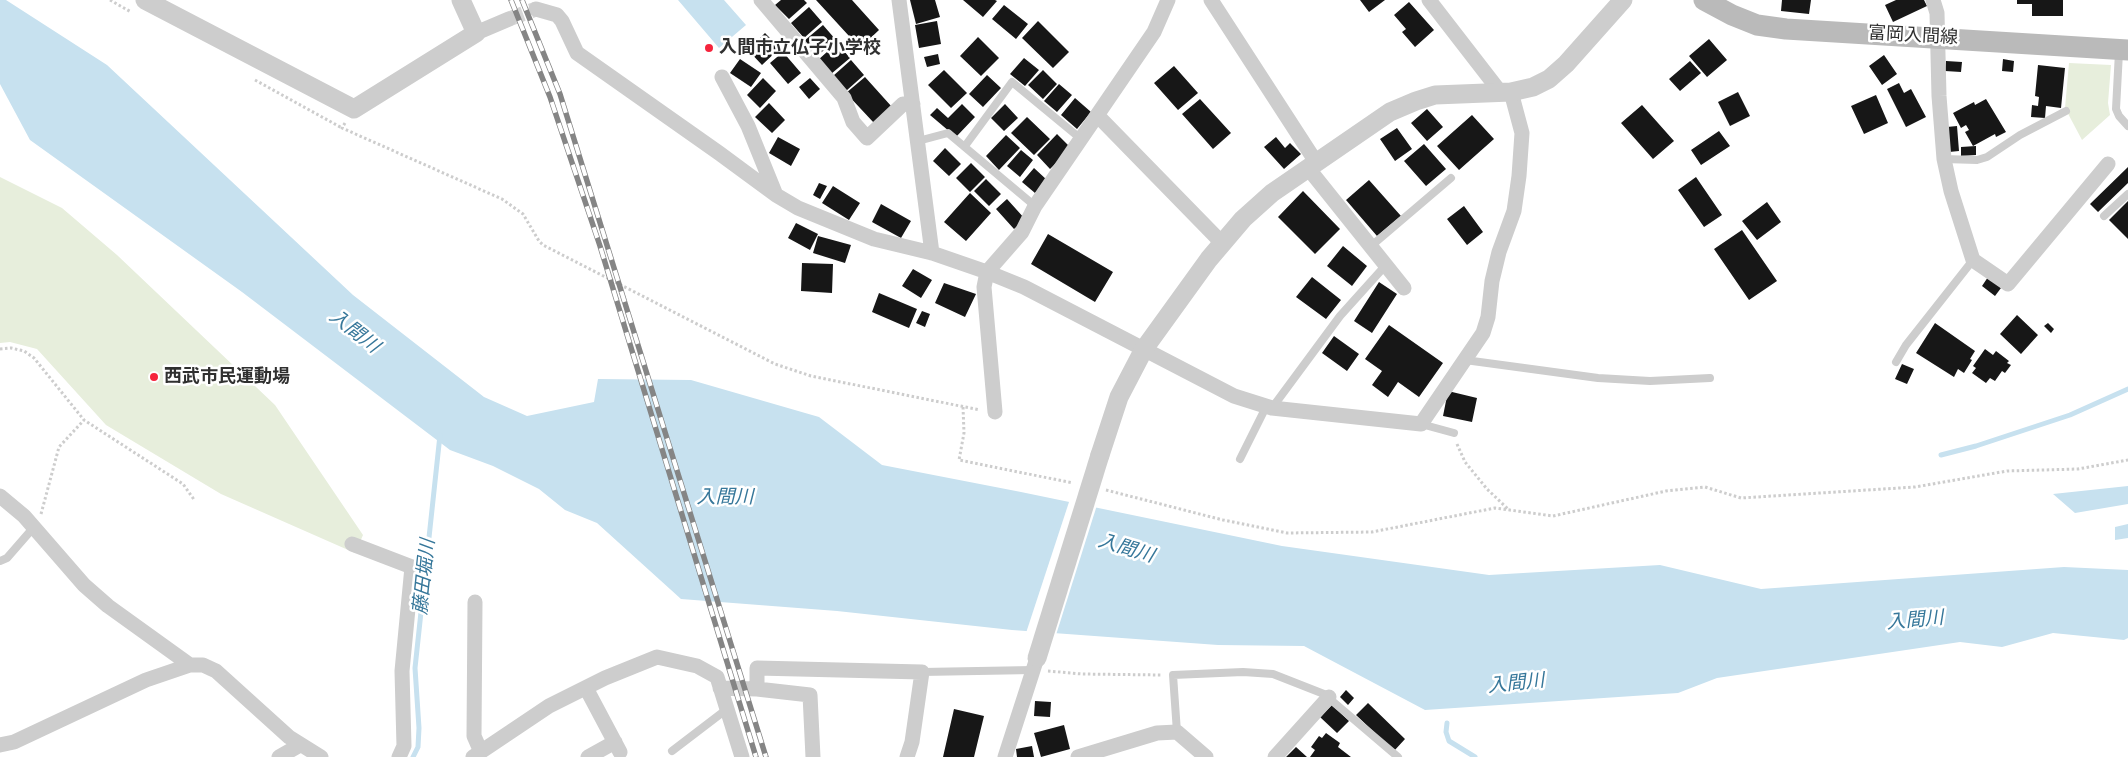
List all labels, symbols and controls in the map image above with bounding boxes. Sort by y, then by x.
street label: 富岡入間線 [1867,23,1959,49]
place label: 入間市立仏子小学校 [719,37,881,59]
marker: 入間市立仏子小学校 [703,42,715,54]
water label: 入間川 [325,305,383,359]
place label: 西武市民運動場 [164,366,290,388]
marker: 西武市民運動場 [148,371,160,383]
water label: 入間川 [697,487,753,509]
water label: 入間川 [1095,530,1157,568]
water label: 藤田堀川 [410,538,440,616]
water label: 入間川 [1886,607,1944,635]
water label: 入間川 [1486,670,1546,698]

